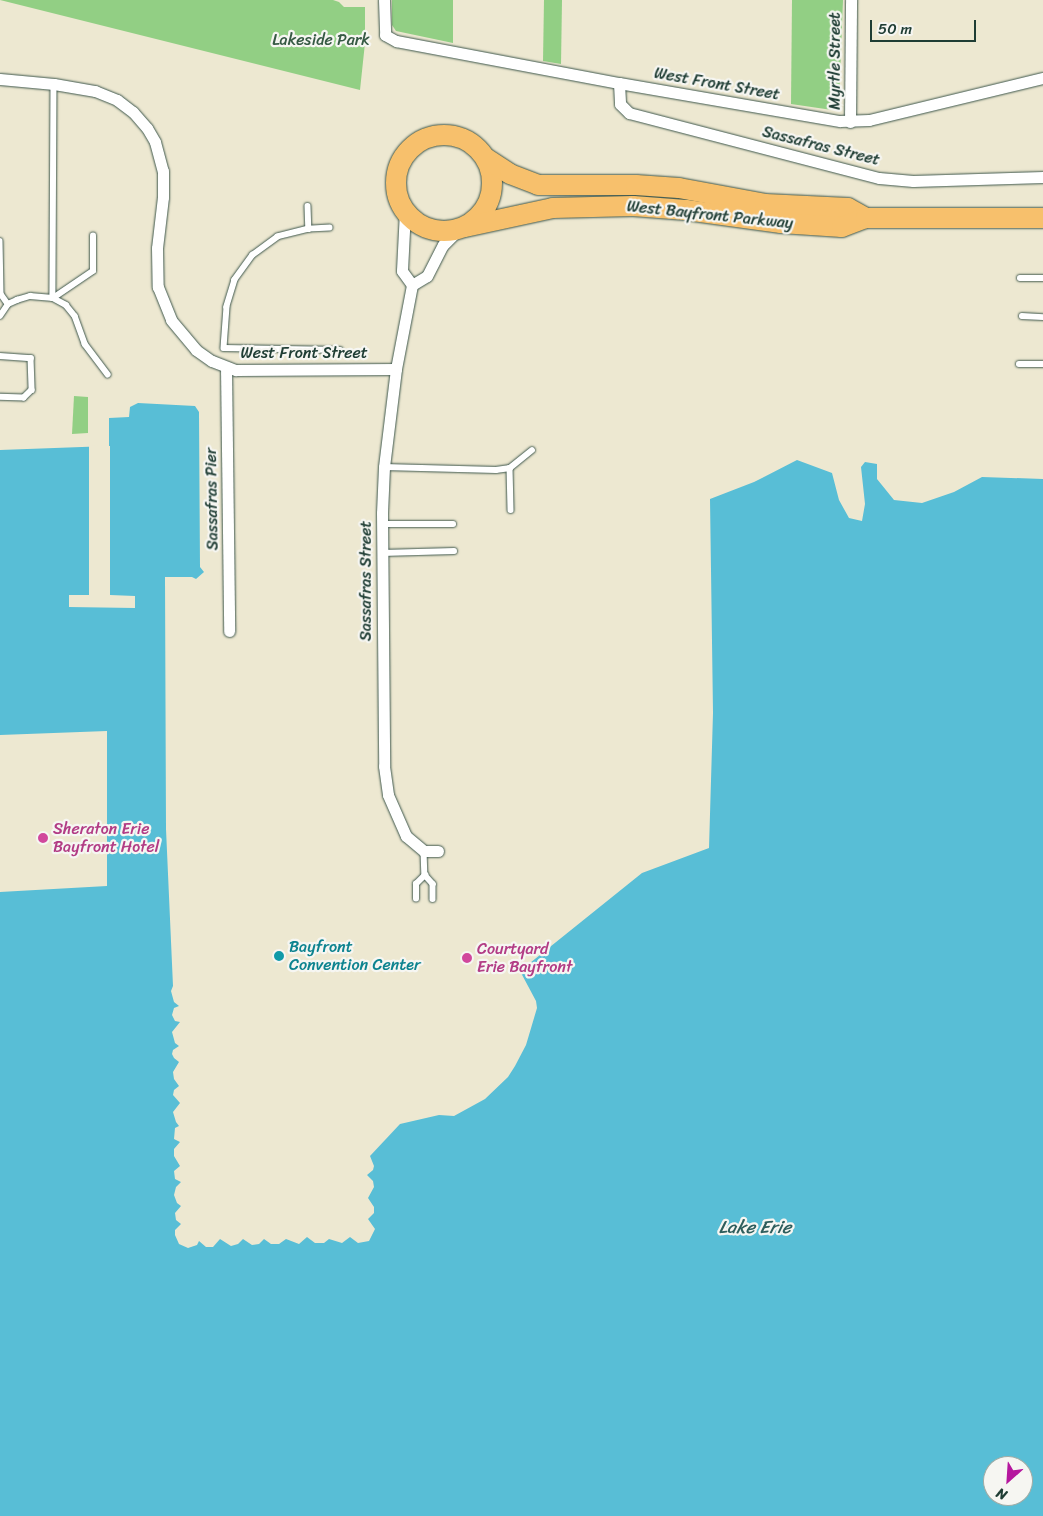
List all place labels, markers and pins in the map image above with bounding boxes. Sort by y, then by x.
place label: Sheraton Erie Bayfront Hotel [53,819,160,857]
marker: Sheraton Erie Bayfront Hotel [37,832,49,844]
place label: Bayfront Convention Center [289,937,421,975]
place label: Courtyard Erie Bayfront [477,939,573,977]
marker: Bayfront Convention Center [273,950,285,962]
marker: Courtyard Erie Bayfront [461,952,473,964]

